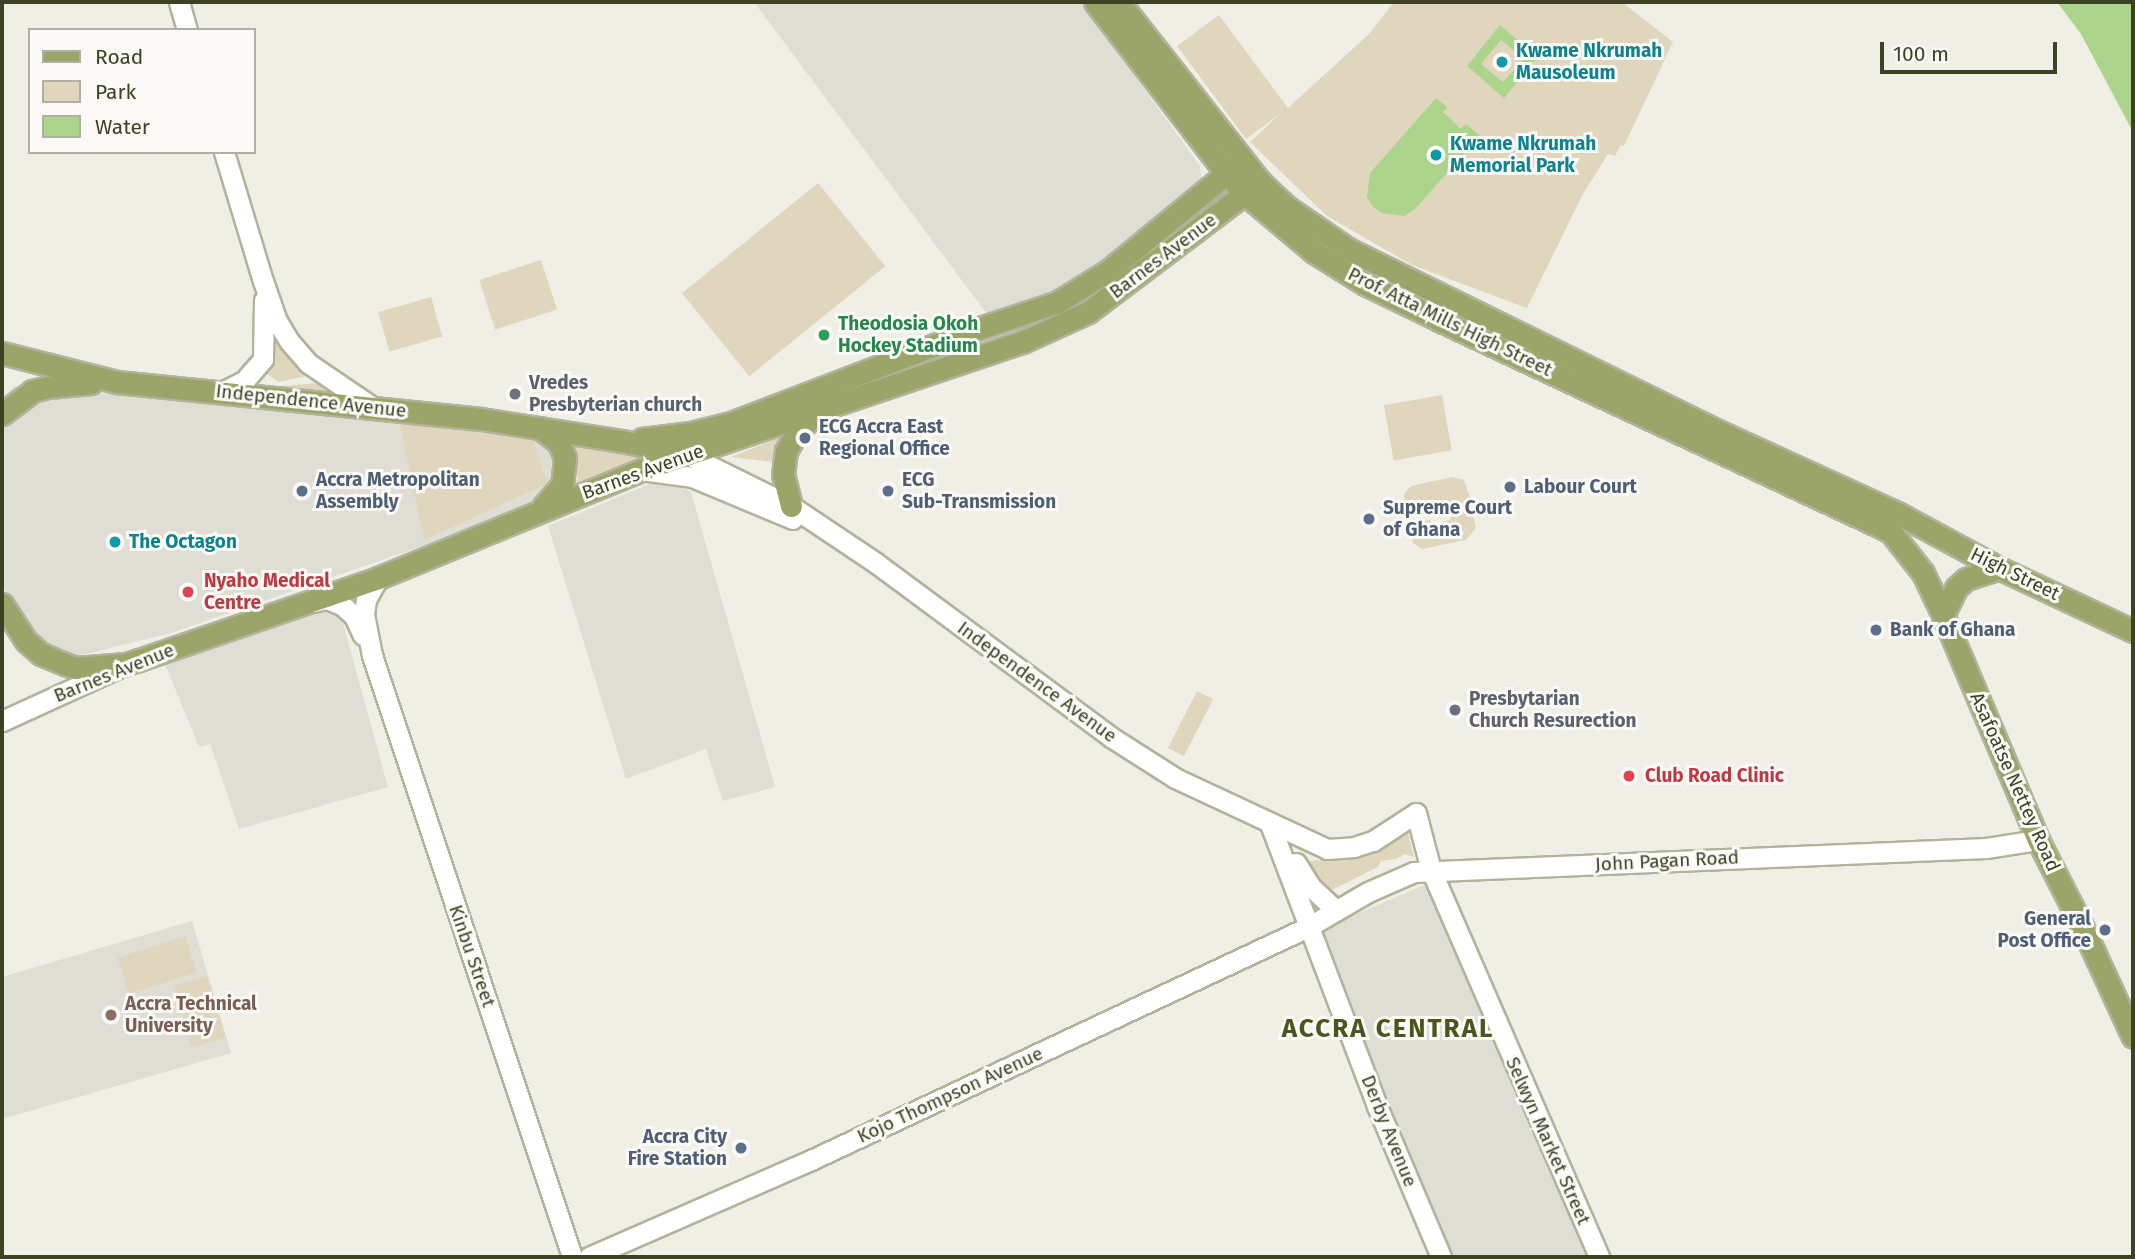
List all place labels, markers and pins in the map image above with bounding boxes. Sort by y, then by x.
place label: Kwame Nkrumah Mausoleum [1516,40,1662,84]
marker: Kwame Nkrumah Mausoleum [1494,54,1510,70]
place label: Kwame Nkrumah Memorial Park [1450,133,1596,177]
marker: Kwame Nkrumah Memorial Park [1428,147,1444,163]
place label: Theodosia Okoh Hockey Stadium [838,313,978,357]
marker: Theodosia Okoh Hockey Stadium [816,327,832,343]
place label: Vredes Presbyterian church [529,372,702,416]
marker: Vredes Presbyterian church [507,386,523,402]
place label: ECG Accra East Regional Office [819,416,950,460]
marker: ECG Accra East Regional Office [797,430,813,446]
place label: Accra Metropolitan Assembly [316,469,480,513]
place label: ECG Sub-Transmission [902,469,1056,513]
place label: Labour Court [1524,476,1637,498]
marker: Labour Court [1502,479,1518,495]
marker: Accra Metropolitan Assembly [294,483,310,499]
marker: ECG Sub-Transmission [880,483,896,499]
place label: Supreme Court of Ghana [1383,497,1512,541]
marker: Supreme Court of Ghana [1361,511,1377,527]
place label: The Octagon [129,531,237,553]
marker: The Octagon [107,534,123,550]
place label: Nyaho Medical Centre [204,570,330,614]
marker: Nyaho Medical Centre [178,582,198,602]
place label: Bank of Ghana [1890,619,2015,641]
marker: Bank of Ghana [1868,622,1884,638]
place label: Presbytarian Church Resurection [1469,688,1637,732]
marker: Presbytarian Church Resurection [1447,702,1463,718]
place label: Club Road Clinic [1645,765,1784,787]
marker: Club Road Clinic [1619,766,1639,786]
place label: General Post Office [1998,908,2091,952]
marker: General Post Office [2097,922,2113,938]
place label: Accra Technical University [125,993,257,1037]
marker: Accra Technical University [103,1007,119,1023]
place label: Accra City Fire Station [628,1126,727,1170]
marker: Accra City Fire Station [733,1140,749,1156]

